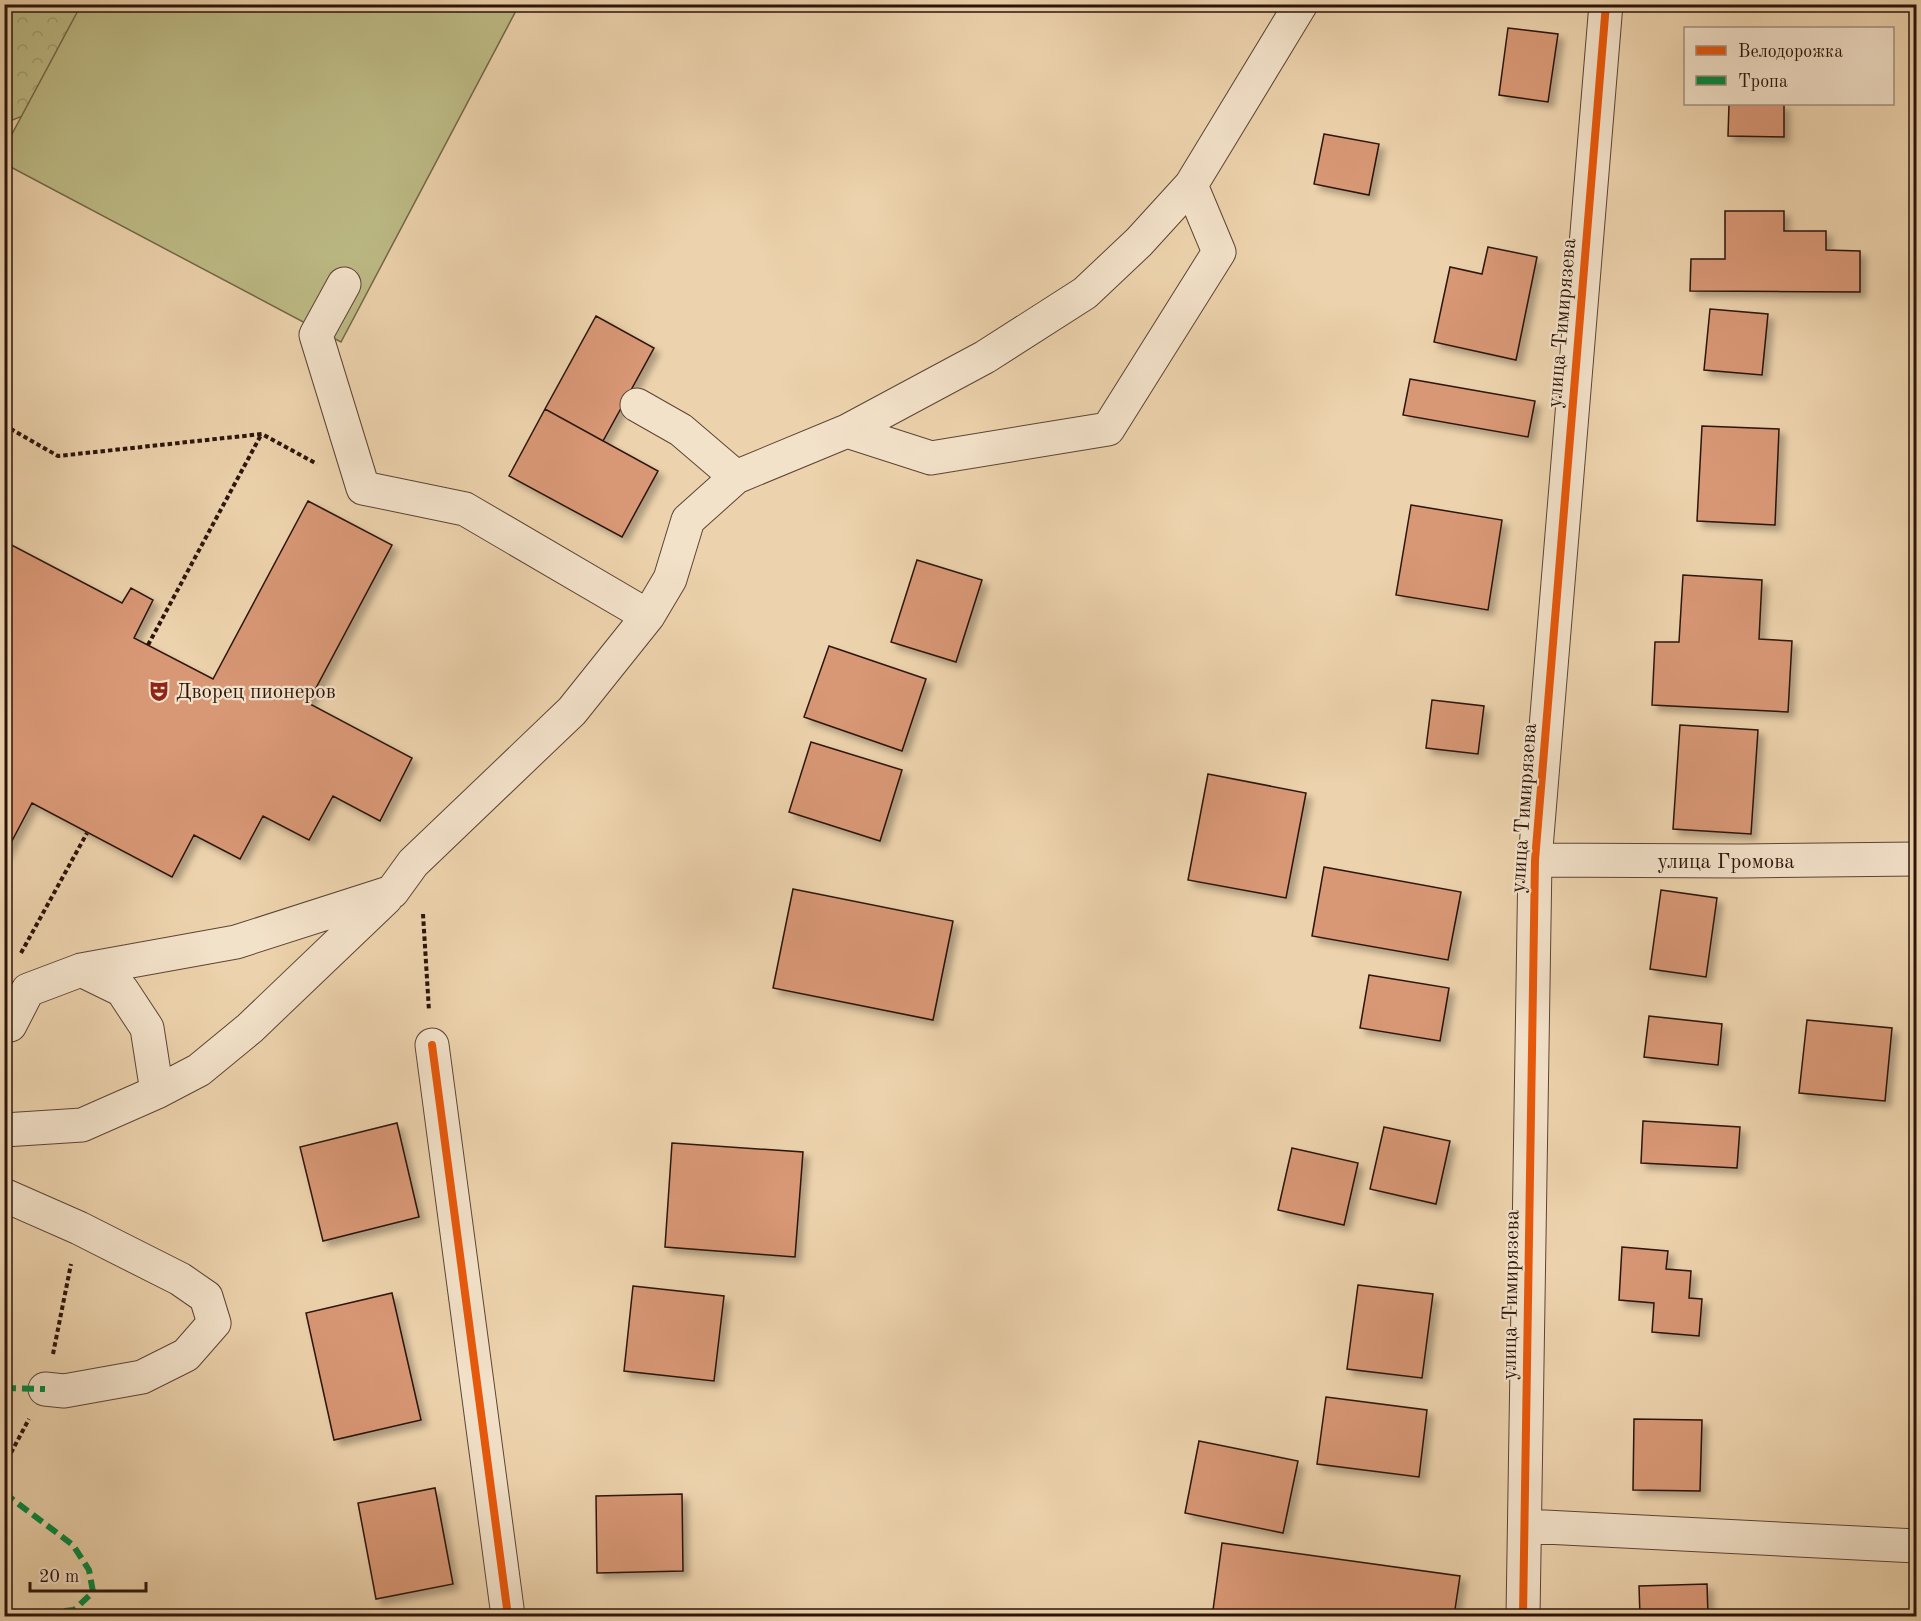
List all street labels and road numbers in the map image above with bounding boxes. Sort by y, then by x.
street label: улица Тимирязева [1545,237,1580,409]
street label: улица Тимирязева [1508,722,1541,894]
street label: улица Громова [1657,852,1795,873]
street label: улица Тимирязева [1500,1210,1523,1380]

